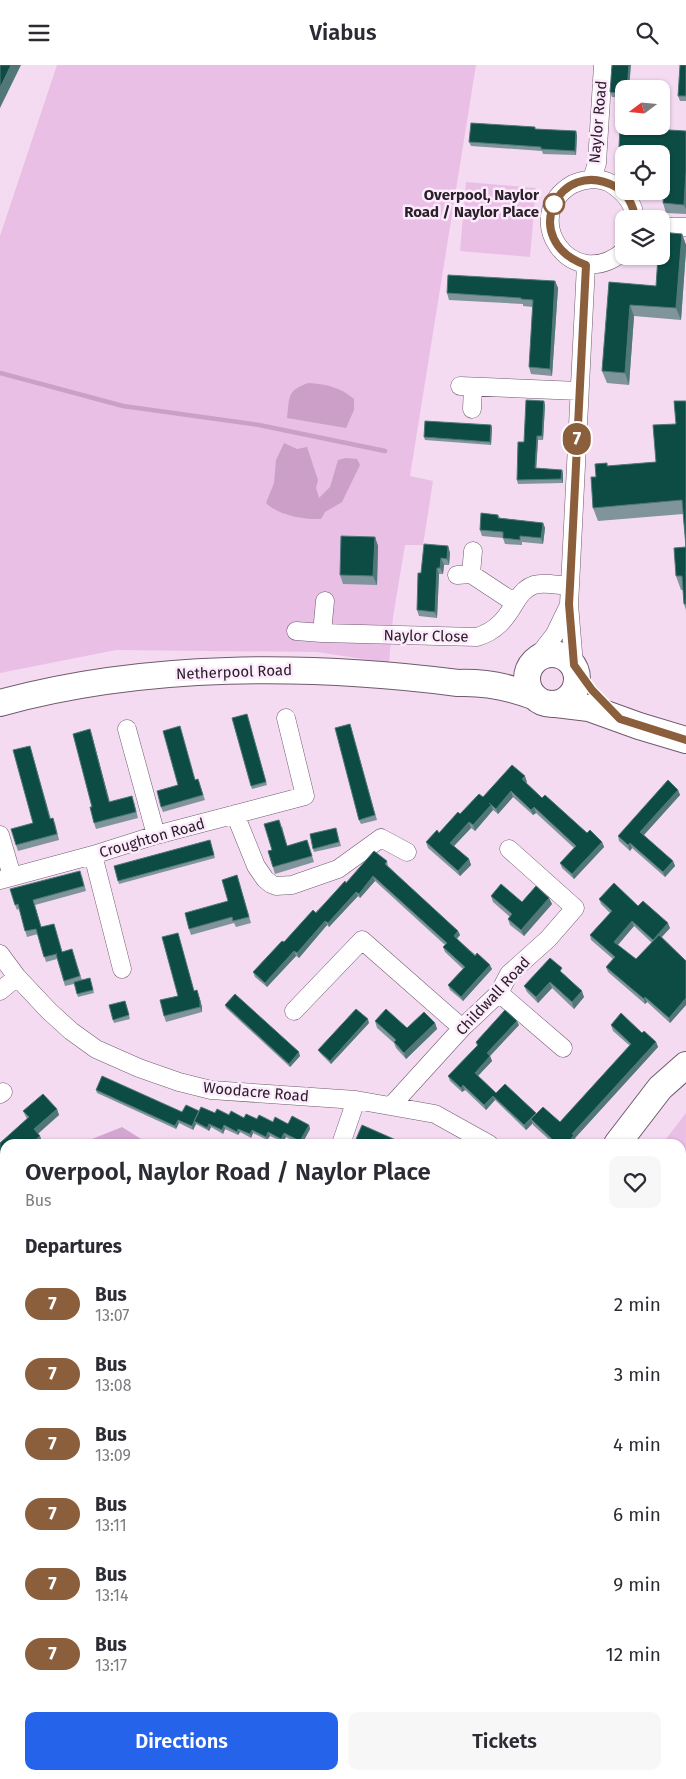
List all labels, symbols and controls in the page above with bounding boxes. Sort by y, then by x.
icon: menu [25,19,53,47]
text: Viabus [310,19,377,46]
icon: search [633,19,661,47]
street label: Naylor Road [585,80,611,164]
north arrow [615,80,670,135]
map controls [615,80,670,265]
button: locate [615,145,670,200]
place label: Overpool, Naylor Road / Naylor Place [404,186,540,221]
marker: Overpool, Naylor Road / Naylor Place [543,193,565,215]
button: layers [615,210,670,265]
line badge: 7 [561,423,593,455]
text: 7 [573,428,581,450]
street label: Naylor Close [383,626,469,646]
street label: Netherpool Road [176,661,292,683]
street label: Croughton Road [97,814,207,862]
street label: Childwall Road [452,953,534,1039]
street label: Woodacre Road [202,1078,310,1106]
button: heart [609,1156,661,1208]
text: Overpool, Naylor Road / Naylor Place [25,1158,431,1186]
text: Bus [25,1191,52,1210]
text: Departures [25,1235,122,1258]
text: Bus [95,1283,127,1306]
text: 7 [48,1293,57,1315]
text: 2 min [614,1293,661,1316]
text: 13:07 [95,1306,129,1325]
text: Bus [95,1353,127,1376]
text: 7 [48,1363,57,1385]
text: 3 min [614,1363,661,1386]
text: 13:08 [95,1376,132,1395]
text: Bus [95,1423,127,1446]
text: 7 [48,1433,57,1455]
text: 4 min [613,1433,661,1456]
text: 13:09 [95,1446,131,1465]
text: Bus [95,1493,127,1516]
text: 7 [48,1503,57,1525]
text: 6 min [613,1503,661,1526]
text: 13:11 [95,1516,127,1535]
text: Bus [95,1563,127,1586]
text: 7 [48,1573,57,1595]
text: 9 min [613,1573,661,1596]
text: 13:14 [95,1586,129,1605]
text: Bus [95,1633,127,1656]
text: 7 [48,1643,57,1665]
text: 12 min [606,1643,661,1666]
text: 13:17 [95,1656,127,1675]
button: Directions [25,1712,338,1770]
button: Tickets [348,1712,661,1770]

